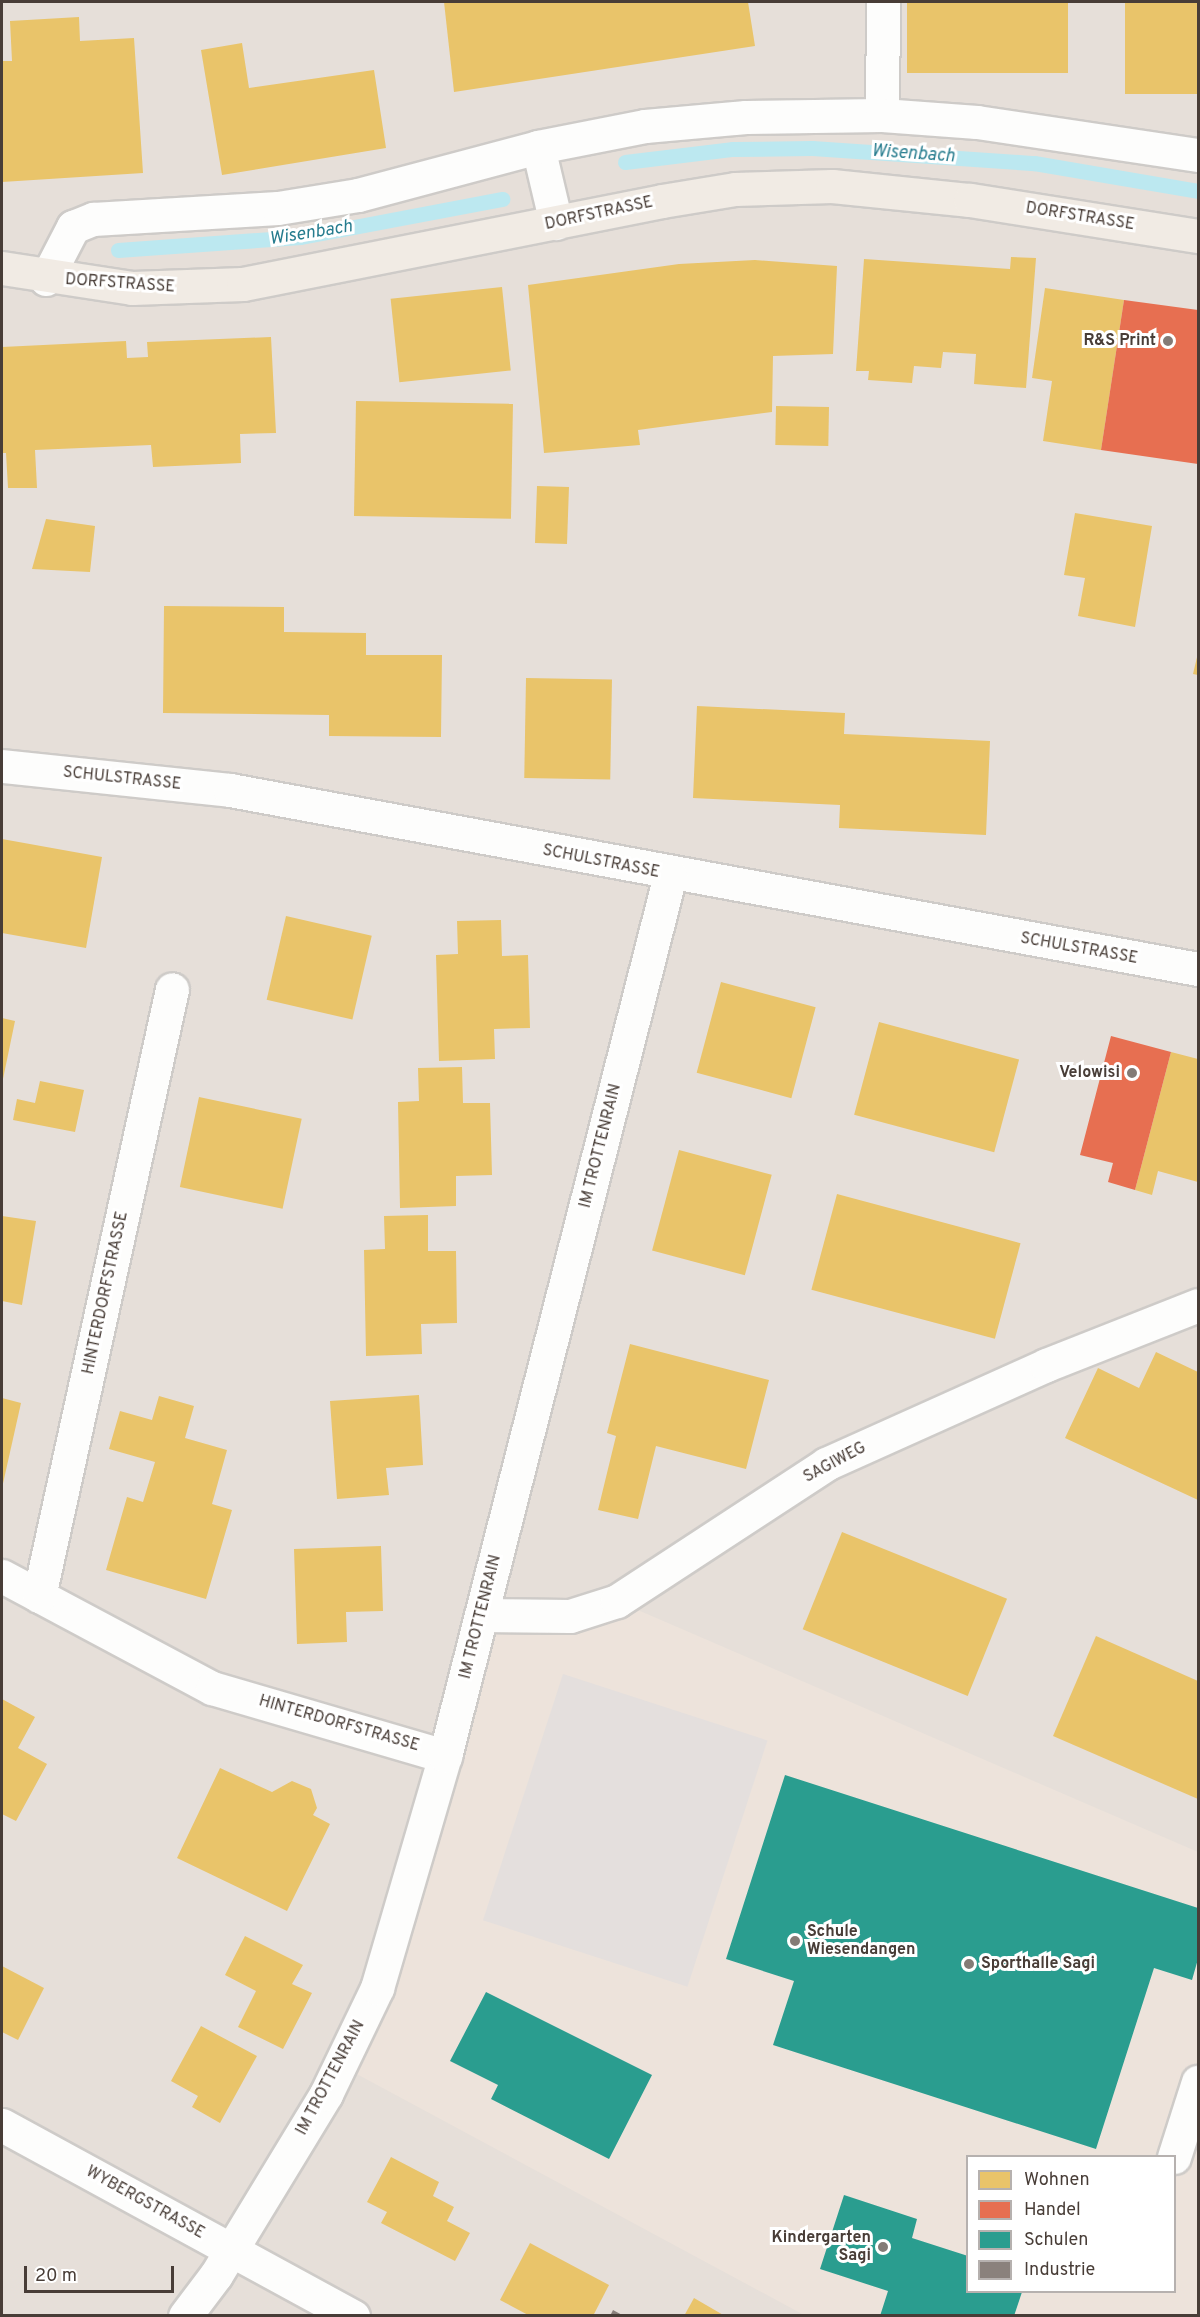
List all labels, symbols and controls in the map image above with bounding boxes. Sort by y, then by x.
water label: Wisenbach [871,141,955,169]
street label: DORFSTRASSE [543,193,655,235]
street label: DORFSTRASSE [1024,199,1136,235]
water label: Wisenbach [268,217,354,251]
street label: DORFSTRASSE [65,271,175,297]
place label: R&S Print [1083,331,1156,351]
marker: R&S Print [1161,334,1175,348]
street label: SCHULSTRASSE [62,763,182,795]
street label: SCHULSTRASSE [541,841,661,883]
street label: SCHULSTRASSE [1019,929,1139,969]
place label: Velowisi [1059,1063,1120,1083]
marker: Velowisi [1125,1066,1139,1080]
street label: IM TROTTENRAIN [576,1082,626,1210]
street label: HINTERDORFSTRASSE [79,1210,133,1376]
street label: SAGIWEG [800,1439,870,1487]
street label: IM TROTTENRAIN [456,1553,506,1681]
street label: HINTERDORFSTRASSE [256,1692,422,1756]
place label: Schule Wiesendangen [807,1922,915,1960]
marker: Schule Wiesendangen [788,1934,802,1948]
place label: Sporthalle Sagi [981,1954,1095,1974]
marker: Sporthalle Sagi [962,1957,976,1971]
street label: IM TROTTENRAIN [292,2017,370,2139]
legend [966,2155,1176,2293]
street label: WYBERGSTRASSE [82,2162,208,2244]
text: Wohnen [1024,2169,1090,2192]
text: Handel [1024,2199,1081,2222]
place label: Kindergarten Sagi [772,2228,871,2266]
text: Schulen [1024,2229,1088,2252]
marker: Kindergarten Sagi [876,2240,890,2254]
scale bar [27,2254,177,2292]
text: Industrie [1024,2259,1095,2282]
text: 20 m [35,2265,77,2288]

